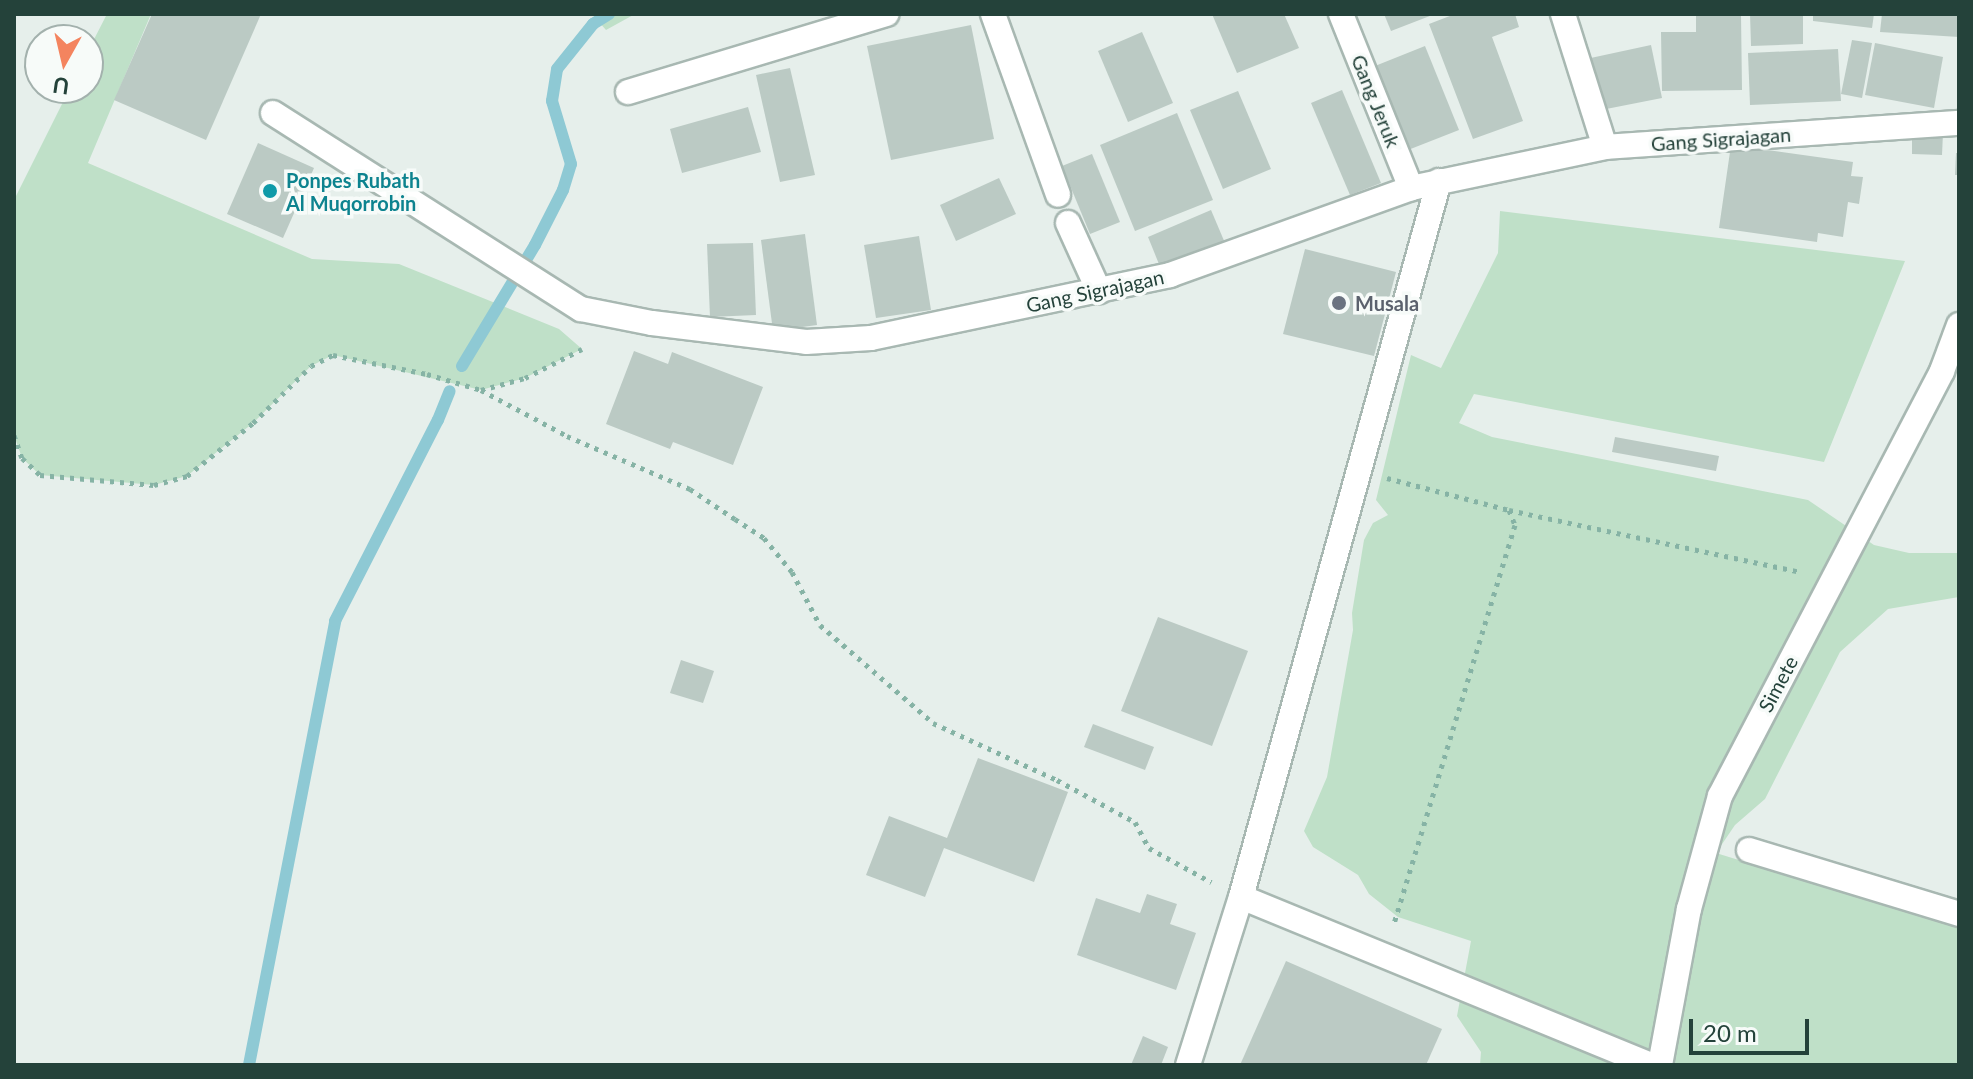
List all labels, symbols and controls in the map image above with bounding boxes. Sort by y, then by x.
north arrow [24,24,104,104]
street label: Gang Jeruk [1346,51,1406,151]
text: U [51,72,71,101]
street label: Gang Sigrajagan [1650,122,1792,156]
place label: Ponpes Rubath Al Muqorrobin [286,168,420,215]
marker: Ponpes Rubath Al Muqorrobin [261,182,279,200]
street label: Gang Sigrajagan [1024,265,1166,317]
place label: Musala [1355,291,1419,315]
marker: Musala [1330,294,1348,312]
street label: Simete [1753,652,1803,716]
scale bar [1693,1003,1813,1053]
text: 20 m [1703,1018,1757,1047]

